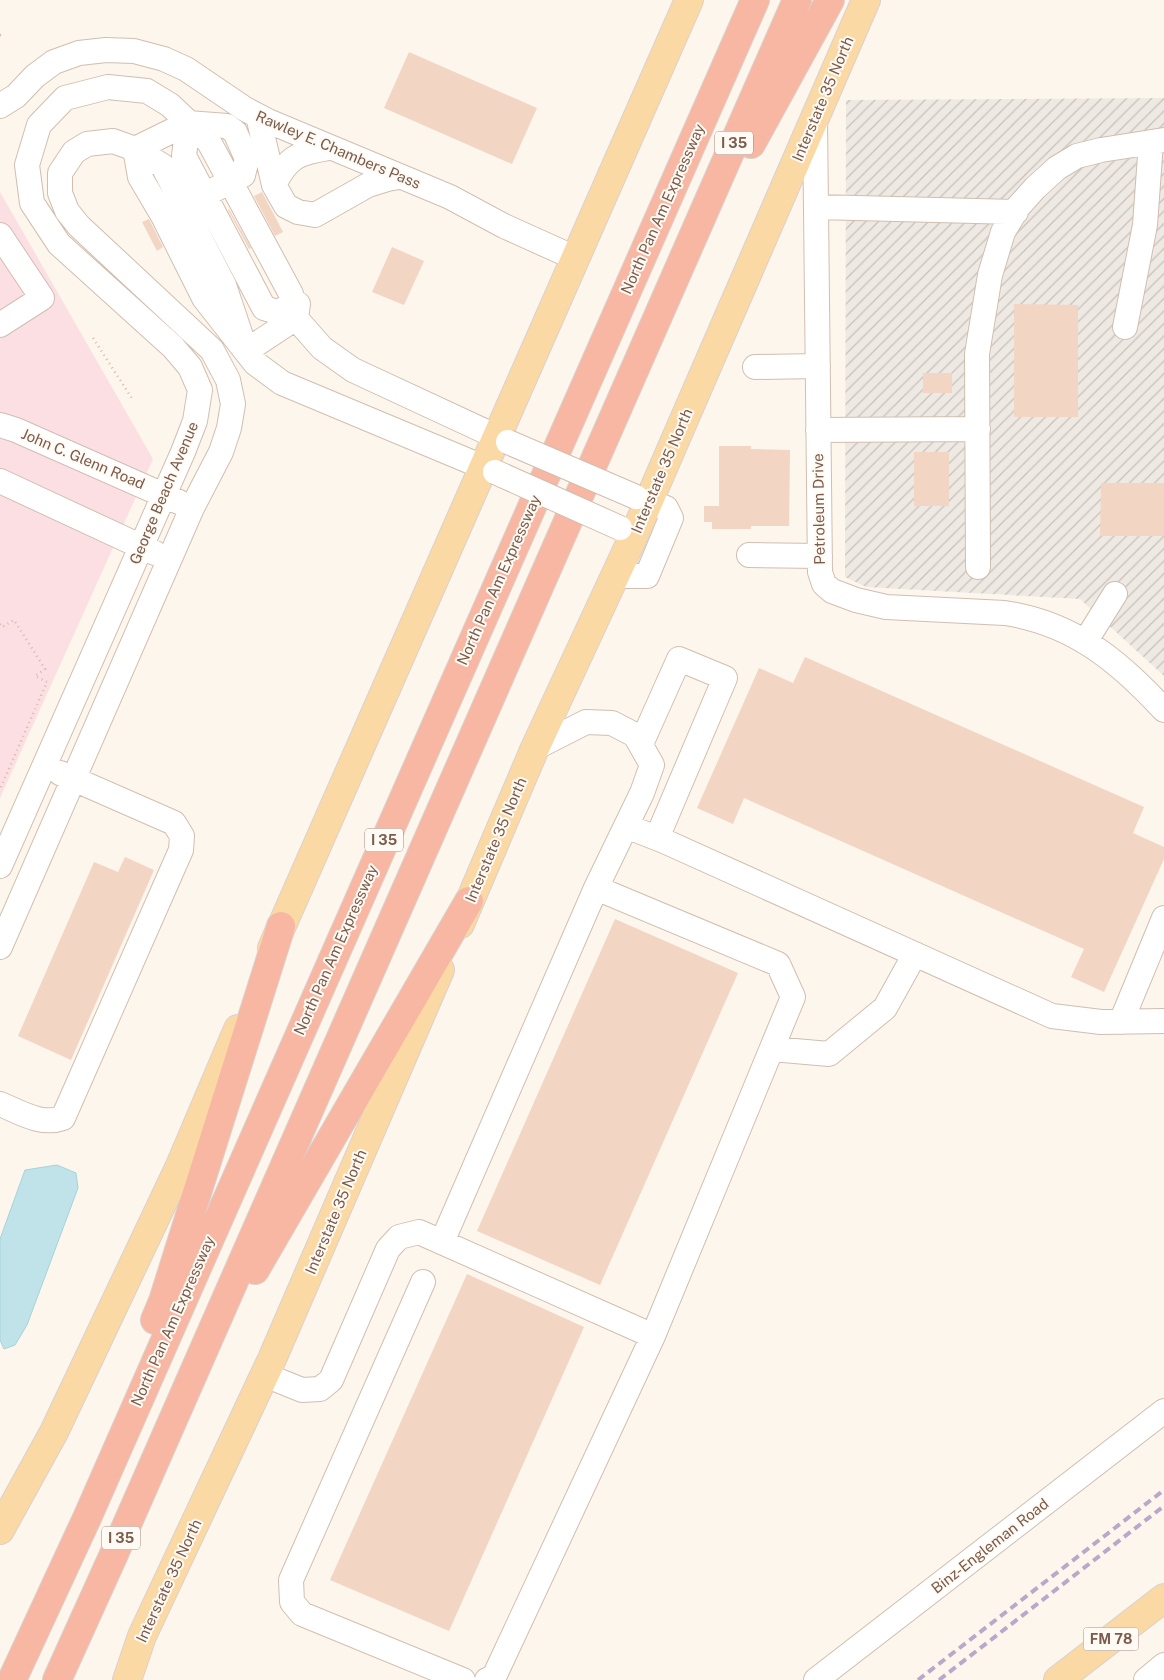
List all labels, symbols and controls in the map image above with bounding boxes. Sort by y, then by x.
street label: Interstate 35 North [789,34,857,164]
street label: Rawley E. Chambers Pass [253,107,423,192]
street label: North Pan Am Expressway [617,121,708,296]
road number: I 35 [715,132,753,154]
street label: Interstate 35 North [628,406,696,536]
street label: George Beach Avenue [126,419,201,567]
street label: John C. Glenn Road [19,425,148,492]
street label: Petroleum Drive [809,453,828,565]
street label: North Pan Am Expressway [453,492,544,667]
street label: Interstate 35 North [462,775,530,905]
road number: I 35 [365,828,403,852]
street label: North Pan Am Expressway [290,862,381,1037]
street label: Interstate 35 North [302,1147,370,1277]
street label: North Pan Am Expressway [127,1233,218,1408]
street label: Binz-Engleman Road [928,1495,1052,1597]
street label: Interstate 35 North [133,1517,205,1645]
road number: I 35 [102,1526,140,1550]
road number: FM 78 [1084,1628,1138,1650]

